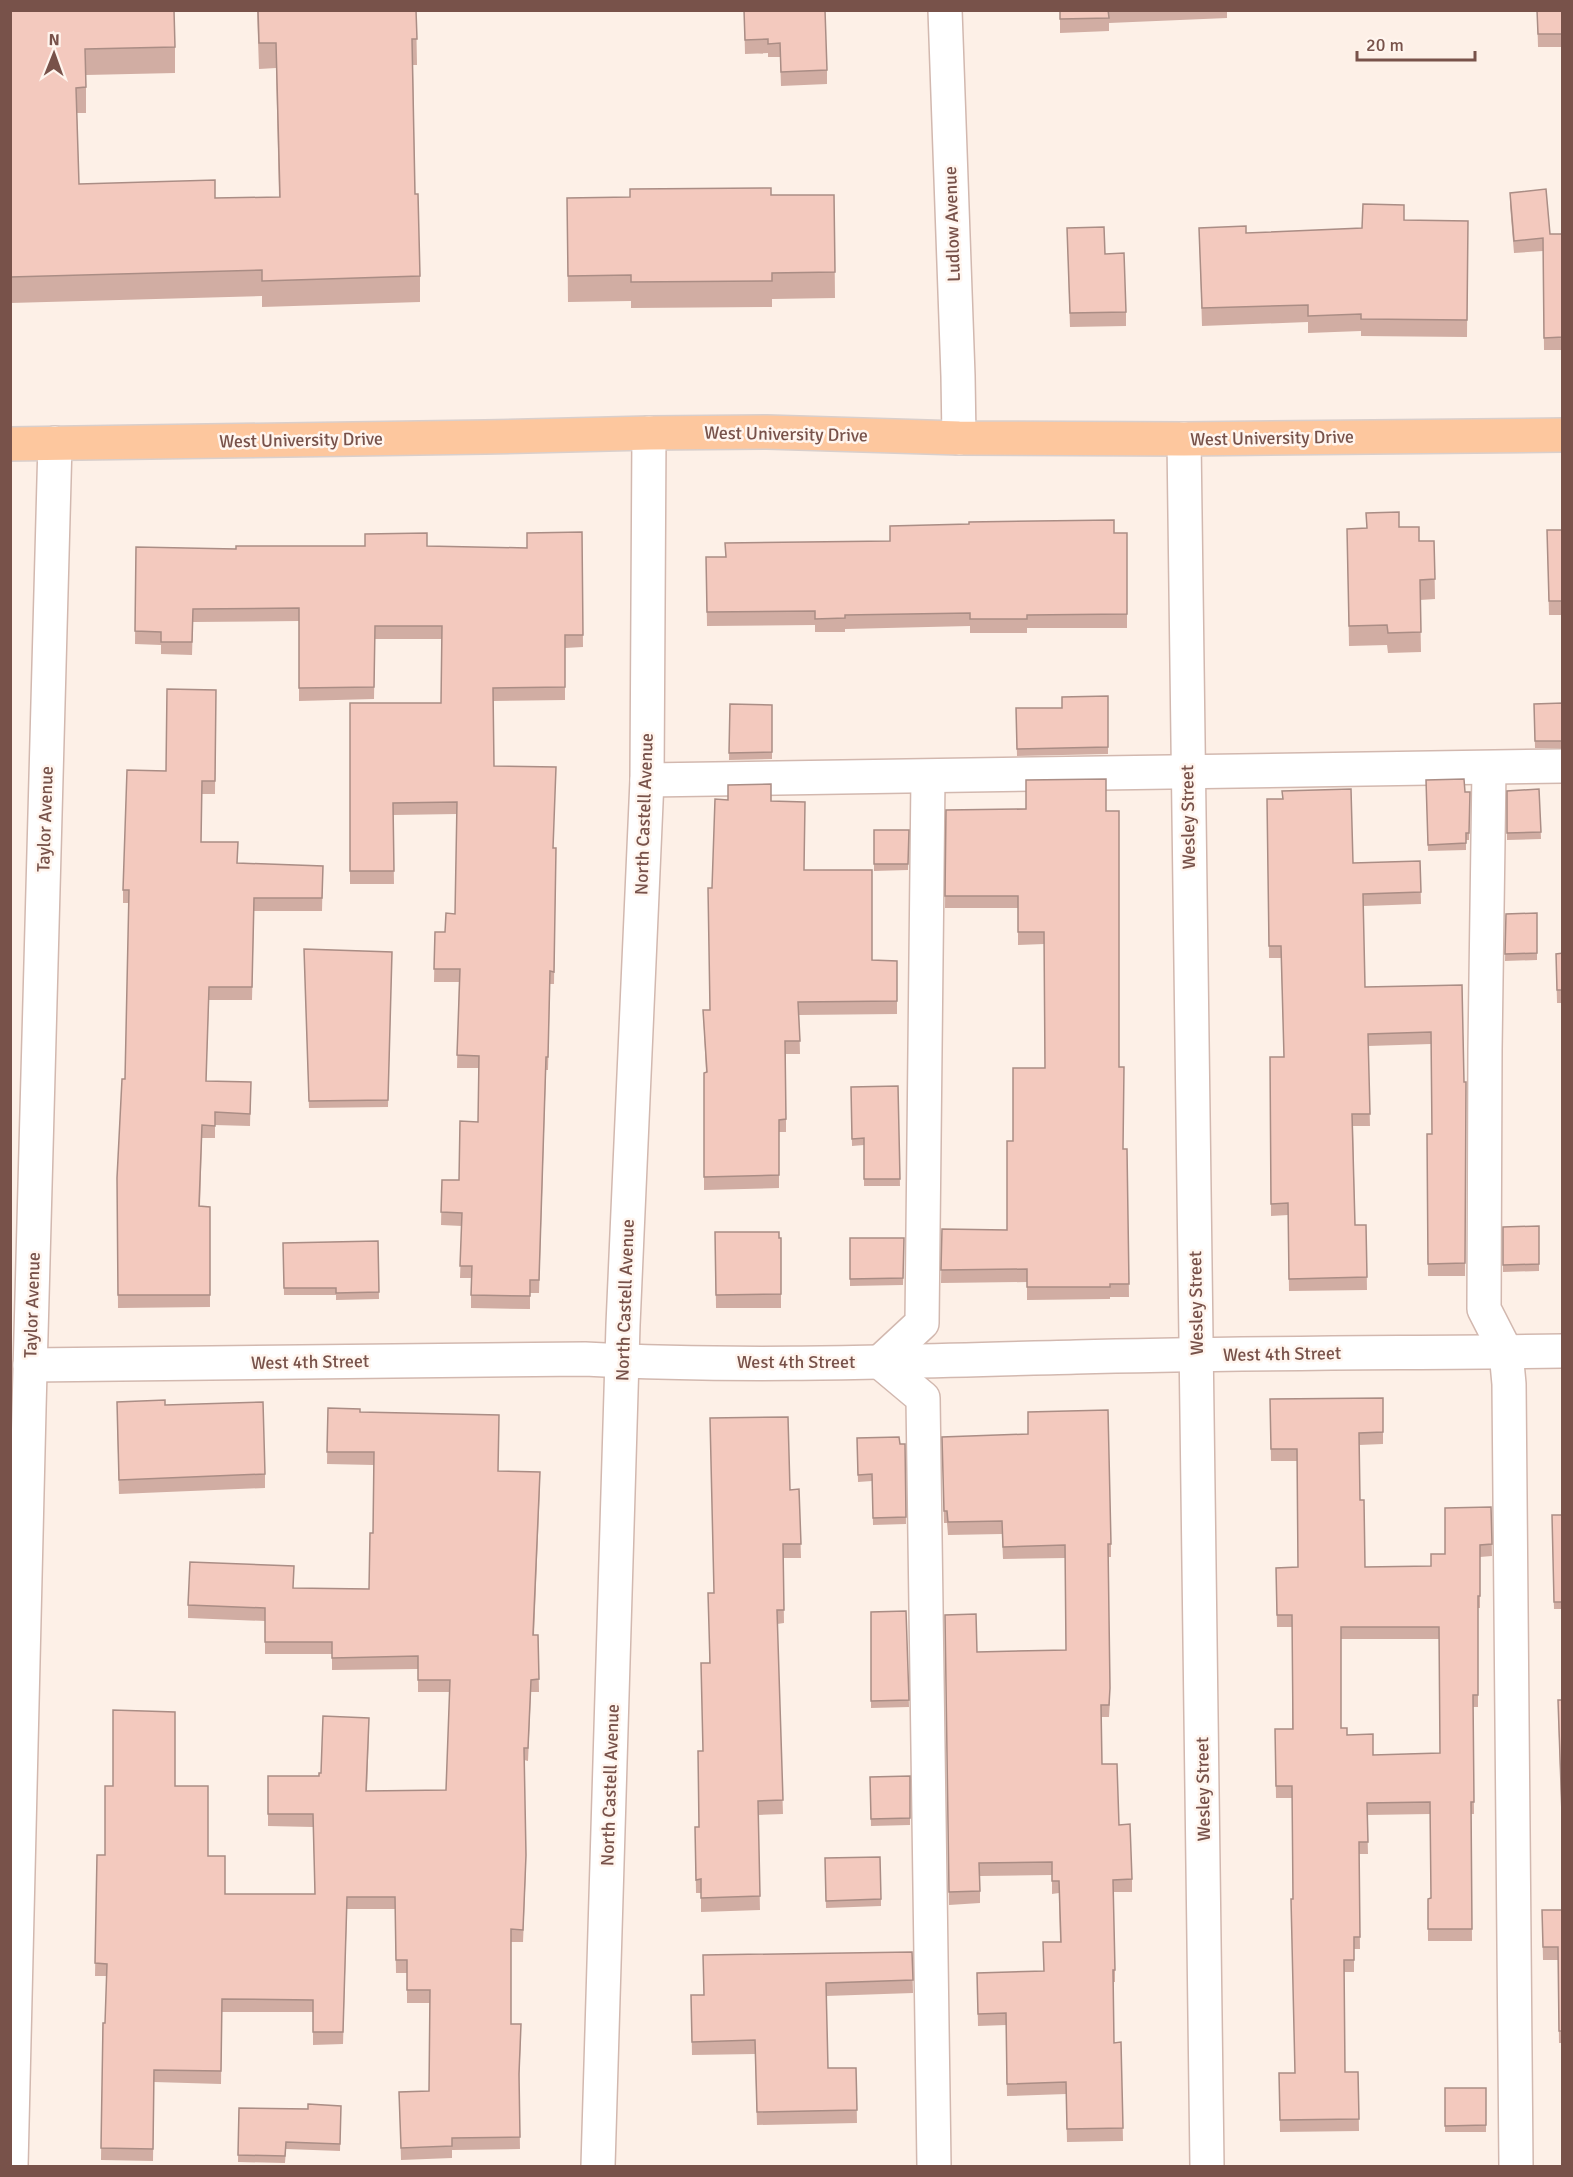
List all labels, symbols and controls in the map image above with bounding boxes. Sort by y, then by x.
north arrow [24,24,84,84]
scale bar [1357,24,1476,62]
text: N [49,30,60,50]
text: 20 m [1366,34,1404,56]
street label: Ludlow Avenue [939,166,965,282]
street label: West University Drive [704,422,868,446]
street label: West University Drive [1190,426,1354,450]
street label: West University Drive [219,428,383,452]
street label: North Castell Avenue [630,733,658,895]
street label: Wesley Street [1176,764,1200,870]
street label: Taylor Avenue [32,766,58,872]
street label: North Castell Avenue [611,1219,639,1381]
street label: Wesley Street [1184,1250,1208,1356]
street label: Taylor Avenue [19,1252,45,1358]
street label: West 4th Street [1223,1342,1341,1366]
street label: West 4th Street [251,1350,369,1374]
street label: West 4th Street [737,1351,855,1373]
street label: North Castell Avenue [596,1704,624,1866]
street label: Wesley Street [1191,1736,1215,1842]

